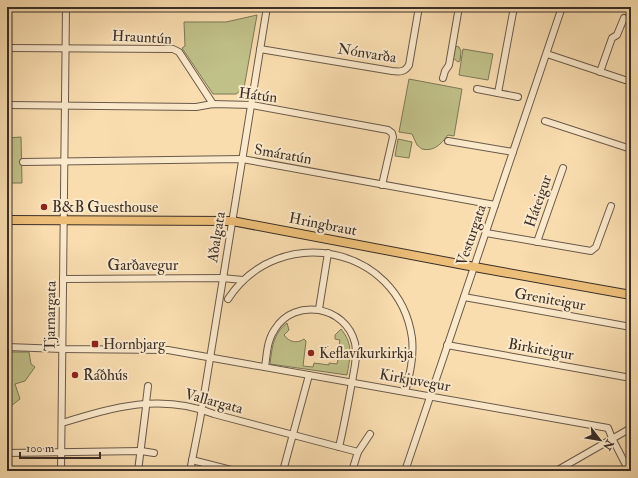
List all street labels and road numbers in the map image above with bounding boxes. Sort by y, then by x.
street label: Hrauntún [112,26,173,49]
street label: Nónvarða [336,39,398,68]
street label: Hátún [238,84,279,107]
street label: Smáratún [253,140,314,169]
street label: Háteigur [521,172,556,230]
street label: Vesturgata [452,201,491,268]
street label: Aðalgata [203,209,230,265]
street label: Hringbraut [287,209,359,240]
street label: Garðavegur [108,256,179,275]
street label: Tjarnargata [40,280,61,351]
street label: Greniteigur [513,284,587,315]
street label: Birkiteigur [507,334,576,365]
street label: Kirkjuvegur [378,365,452,396]
street label: Vallargata [183,385,246,419]

